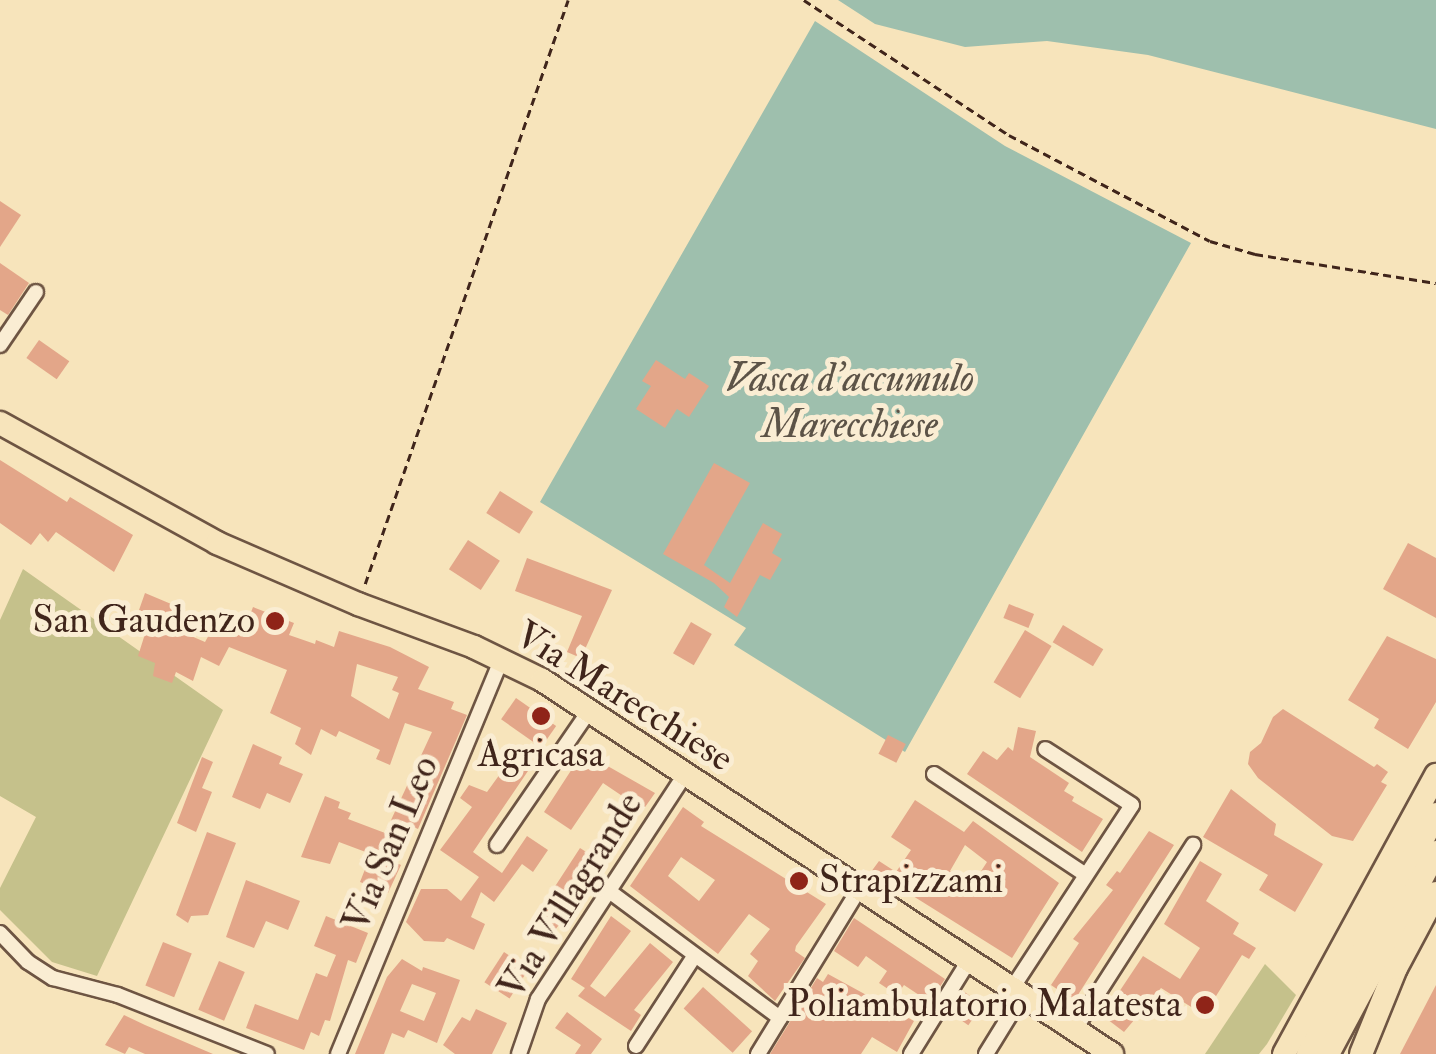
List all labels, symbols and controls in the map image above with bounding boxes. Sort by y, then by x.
water label: Vasca d'accumulo Marecchiese [726,355,974,449]
place label: San Gaudenzo [33,598,255,644]
marker: San Gaudenzo [264,610,286,632]
street label: Via Marecchiese [507,612,741,782]
marker: Agricasa [530,705,552,727]
place label: Agricasa [478,732,604,778]
street label: Via San Leo [334,749,448,939]
street label: Via Villagrande [489,784,653,1008]
place label: Strapizzami [819,858,1003,904]
marker: Strapizzami [788,870,810,892]
place label: Poliambulatorio Malatesta [787,982,1182,1028]
marker: Poliambulatorio Malatesta [1192,992,1218,1018]

